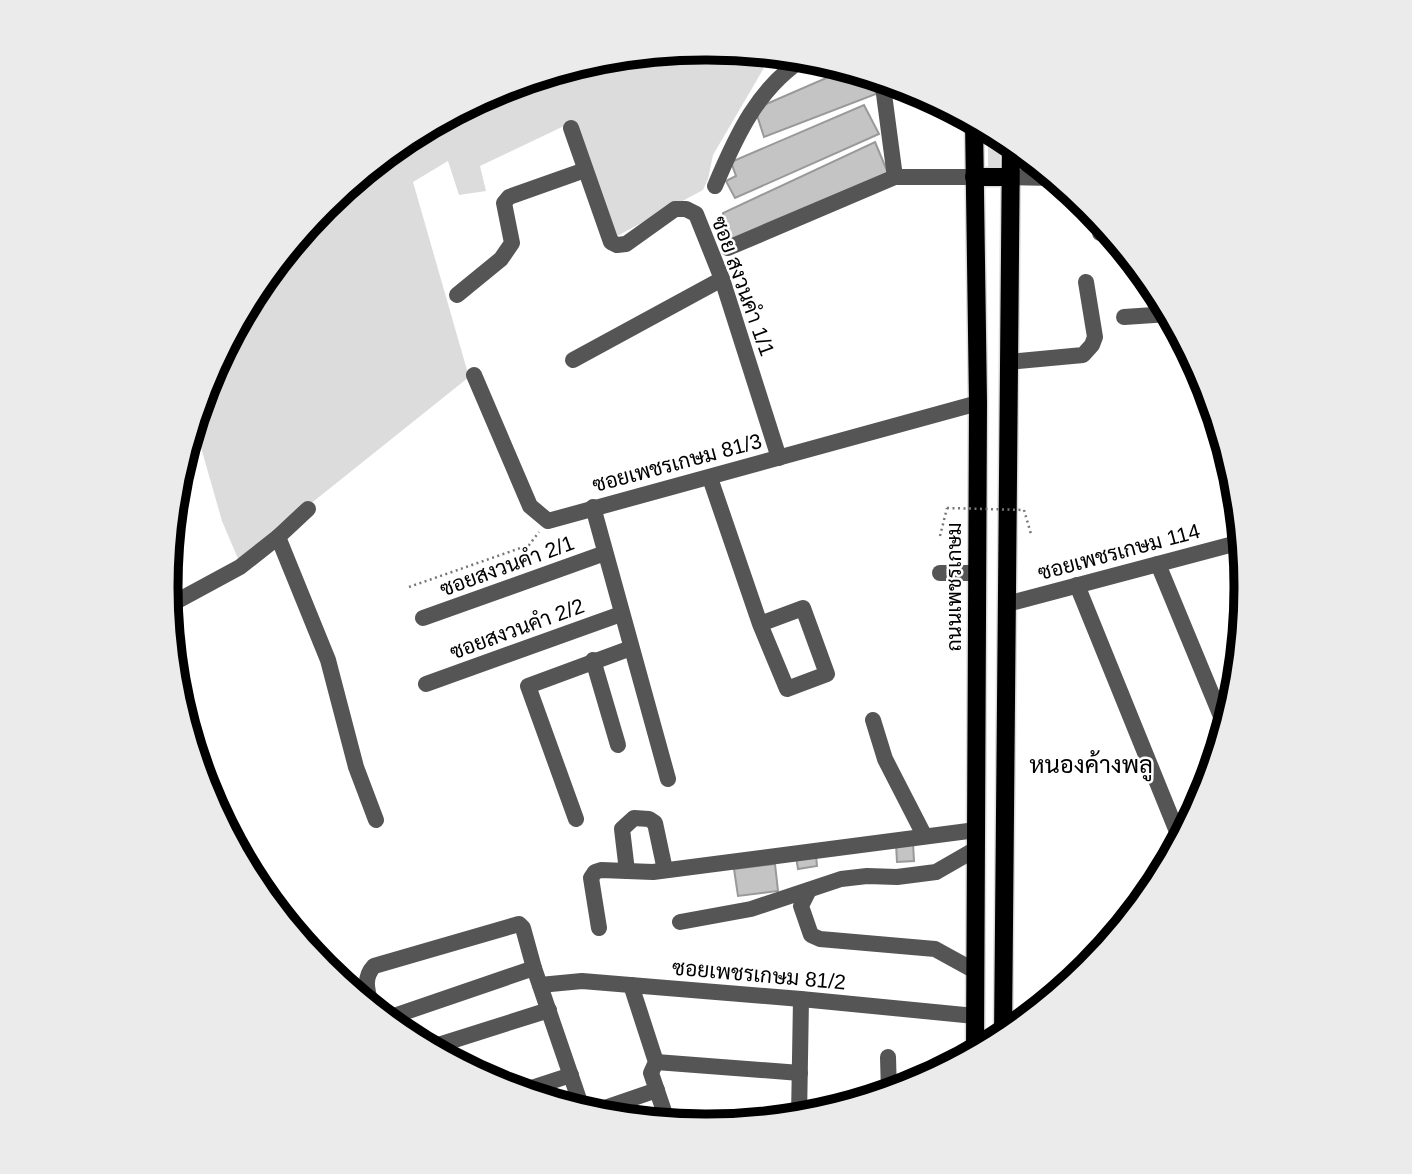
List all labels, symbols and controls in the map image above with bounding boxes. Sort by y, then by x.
street label: ซอย สงวนคำ 1/1 [708,213,779,359]
street label: ซอยเพชรเกษม 81/3 [590,429,764,496]
street label: ซอยเพชรเกษม 114 [1035,519,1203,584]
street label: ถนนเพชรเกษม [942,522,965,652]
street label: ซอยสงวนคำ 2/1 [437,531,577,600]
street label: ซอยสงวนคำ 2/2 [447,594,587,663]
district label: หนองค้างพลู [1029,750,1153,782]
street label: ซอยเพชรเกษม 81/2 [671,955,847,994]

